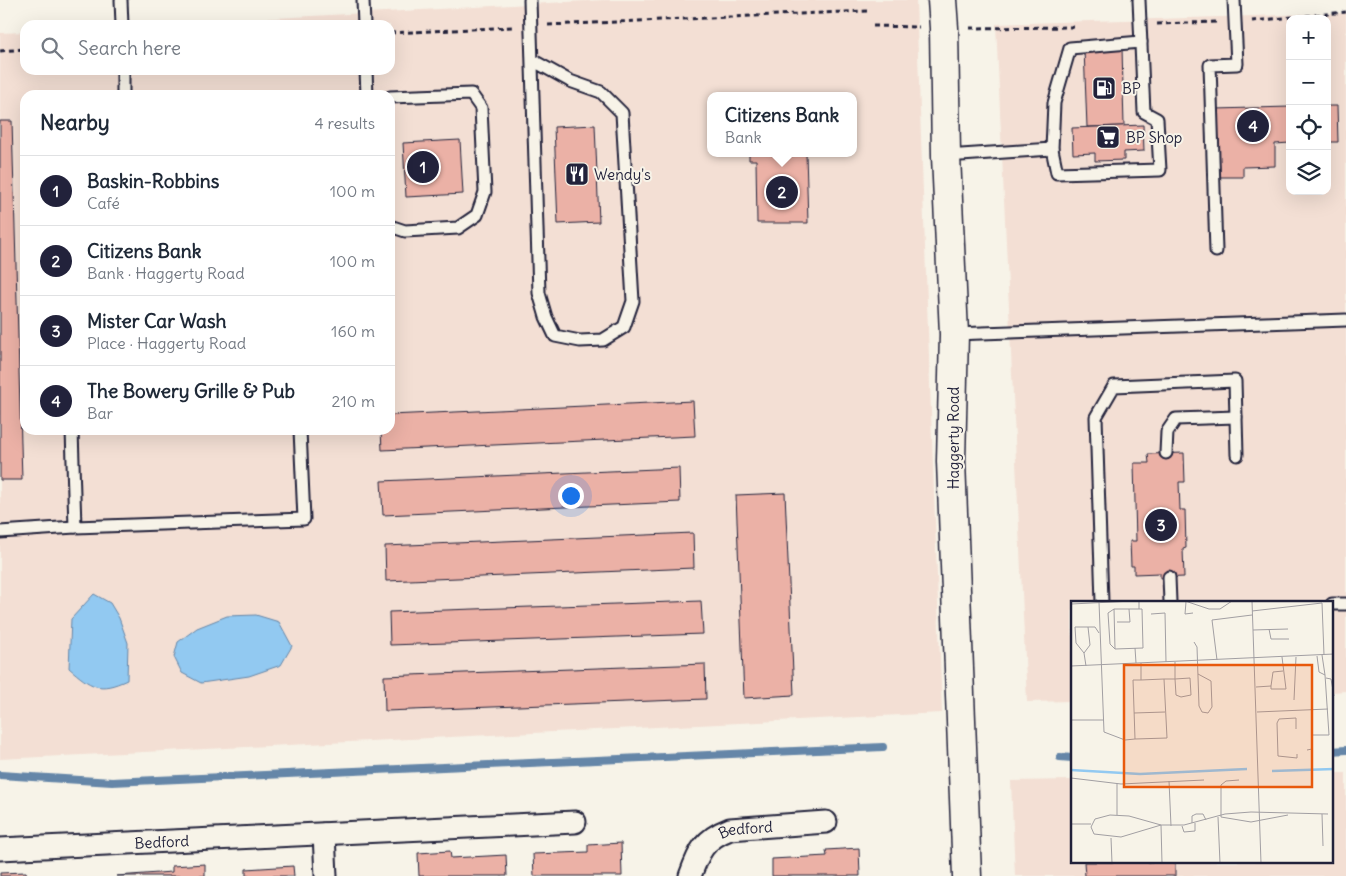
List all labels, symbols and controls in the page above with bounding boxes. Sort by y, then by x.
map controls [1286,15,1331,195]
button: + [1286,15,1331,60]
search box [20,20,395,75]
icon: search [38,34,66,62]
text: Search here [78,36,181,60]
button: − [1286,60,1331,105]
fuel station icon: BP [1091,75,1117,101]
place label: BP [1122,79,1141,98]
popup [707,92,857,157]
text: Citizens Bank [725,103,839,127]
button: locate [1286,105,1331,150]
pin: 4 [1237,107,1269,145]
text: Nearby [40,109,110,136]
text: 4 results [314,113,375,133]
supermarket icon: BP Shop [1095,124,1121,150]
text: Bank [725,127,762,147]
place label: BP Shop [1126,128,1182,147]
pin: 1 [407,148,439,186]
button: layers [1286,150,1331,195]
restaurant icon: Wendy's [564,161,590,187]
place label: Wendy's [594,165,651,184]
text: Baskin-Robbins [87,169,219,193]
pin: 2 [766,173,798,211]
text: 1 [53,181,59,201]
text: 100 m [330,181,375,201]
text: Café [87,193,120,213]
text: Citizens Bank [87,239,202,263]
text: 2 [52,251,60,271]
text: 100 m [330,251,375,271]
text: Bank · Haggerty Road [87,263,245,283]
text: Mister Car Wash [87,309,227,333]
text: 3 [51,321,61,341]
text: 160 m [331,321,375,341]
text: Place · Haggerty Road [87,333,246,353]
text: The Bowery Grille & Pub [87,379,295,403]
street label: Haggerty Road [944,387,963,489]
text: 4 [51,391,61,411]
text: 210 m [332,391,375,411]
text: Bar [87,403,113,423]
your location [558,483,584,509]
pin: 3 [1145,506,1177,544]
inset map [1071,601,1334,864]
street label: Bedford [715,816,774,842]
street label: Bedford [134,831,190,852]

